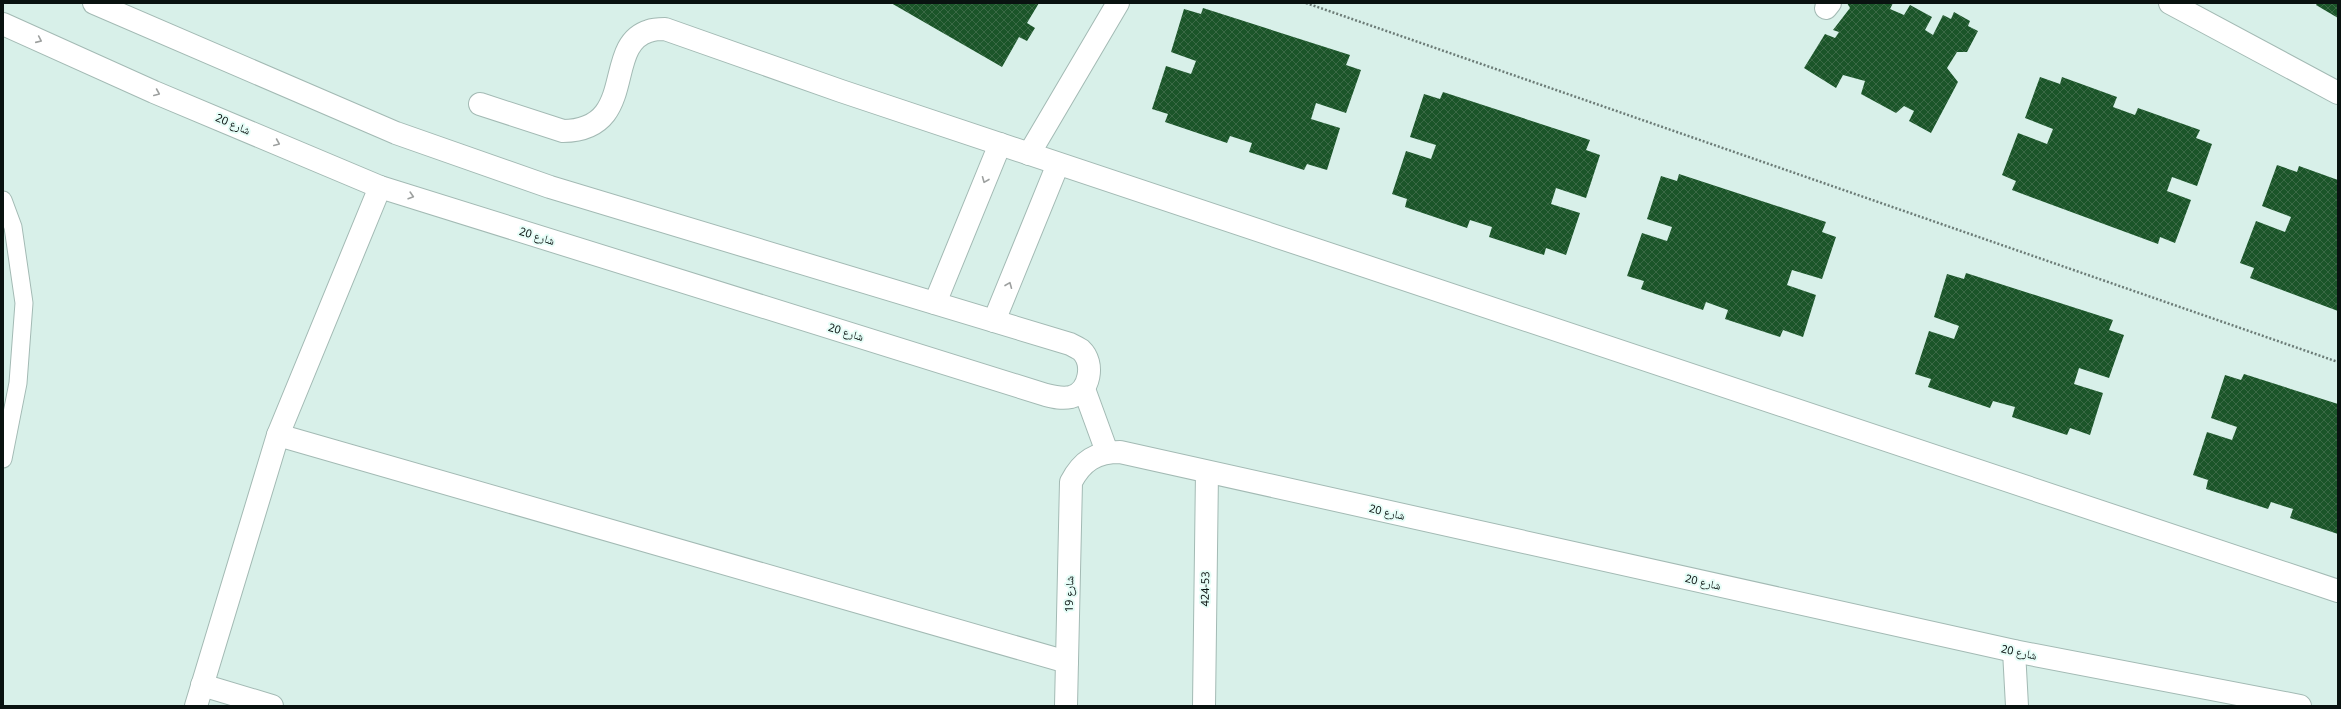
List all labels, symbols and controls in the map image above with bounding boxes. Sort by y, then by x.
one-way arrow [35,35,42,43]
one-way arrow [154,88,161,96]
street label: شارع 20 [214,110,253,138]
one-way arrow [273,138,280,146]
one-way arrow [982,177,990,184]
one-way arrow [407,191,414,200]
street label: شارع 20 [518,223,557,248]
one-way arrow [1004,281,1012,289]
street label: شارع 20 [827,319,866,344]
street label: شارع 20 [1368,500,1407,523]
street label: شارع 20 [1684,570,1723,593]
street label: 424-53 [1197,571,1212,607]
street label: شارع 19 [1061,576,1076,612]
street label: شارع 20 [2000,640,2038,663]

